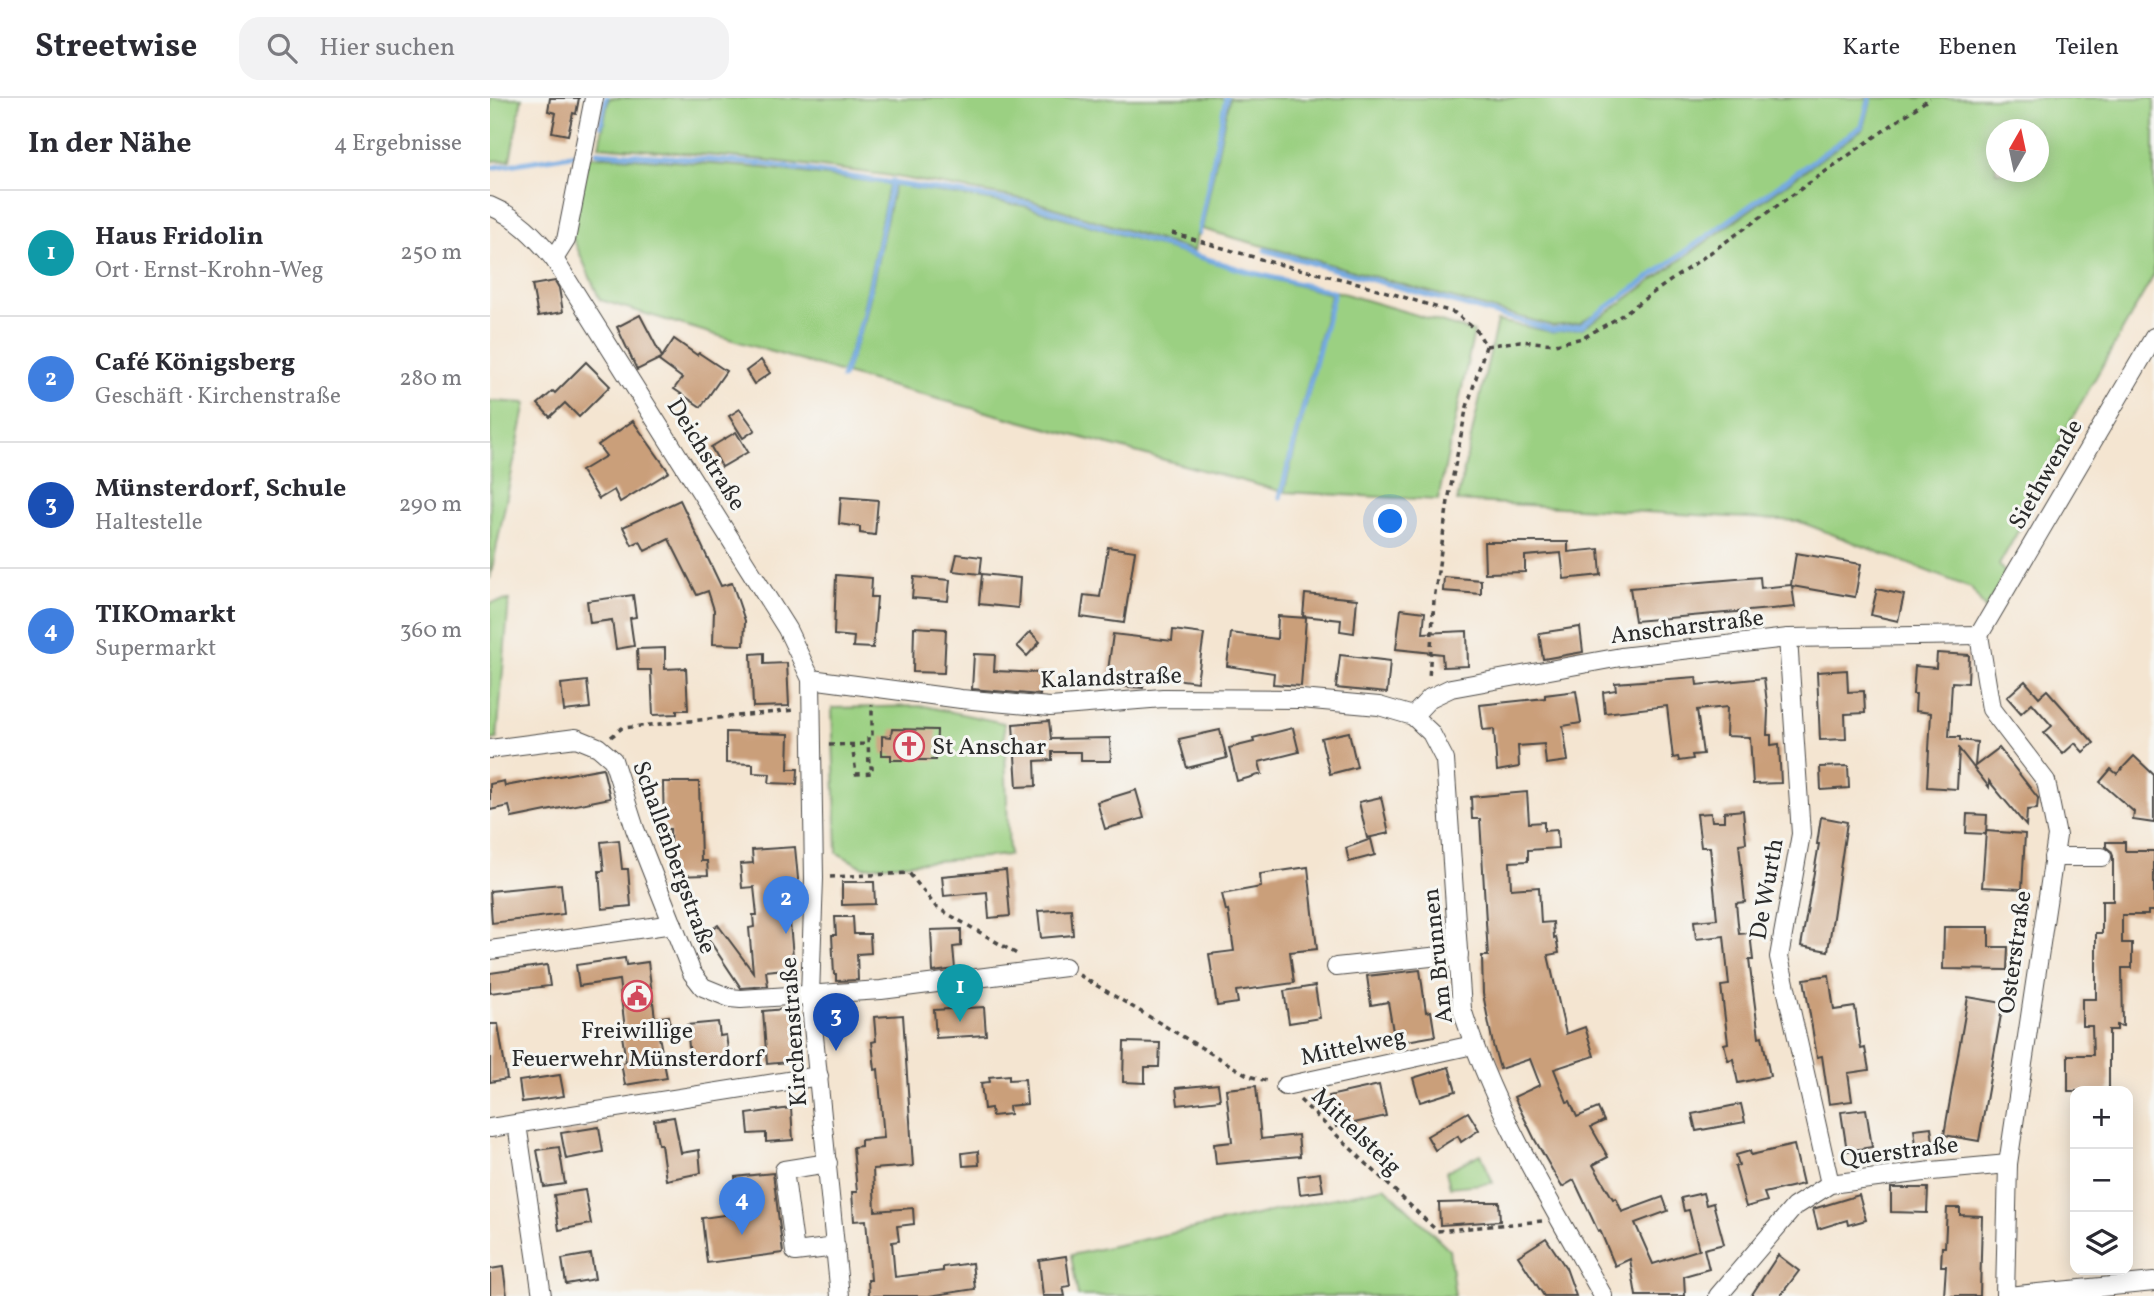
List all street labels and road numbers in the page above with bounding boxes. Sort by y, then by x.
street label: Deichstraße [657,392,753,518]
street label: Siethwende [2001,413,2092,537]
street label: Anscharstraße [1609,602,1766,654]
street label: Kalandstraße [1040,660,1182,698]
street label: Schallenbergstraße [622,757,724,959]
street label: De Wurth [1742,836,1794,943]
street label: Am Brunnen [1415,886,1463,1025]
street label: Osterstraße [1991,889,2041,1016]
street label: Kirchenstraße [773,956,817,1108]
street label: Mittelweg [1298,1020,1409,1076]
street label: Mittelsteig [1303,1081,1408,1184]
street label: Querstraße [1838,1129,1960,1177]

